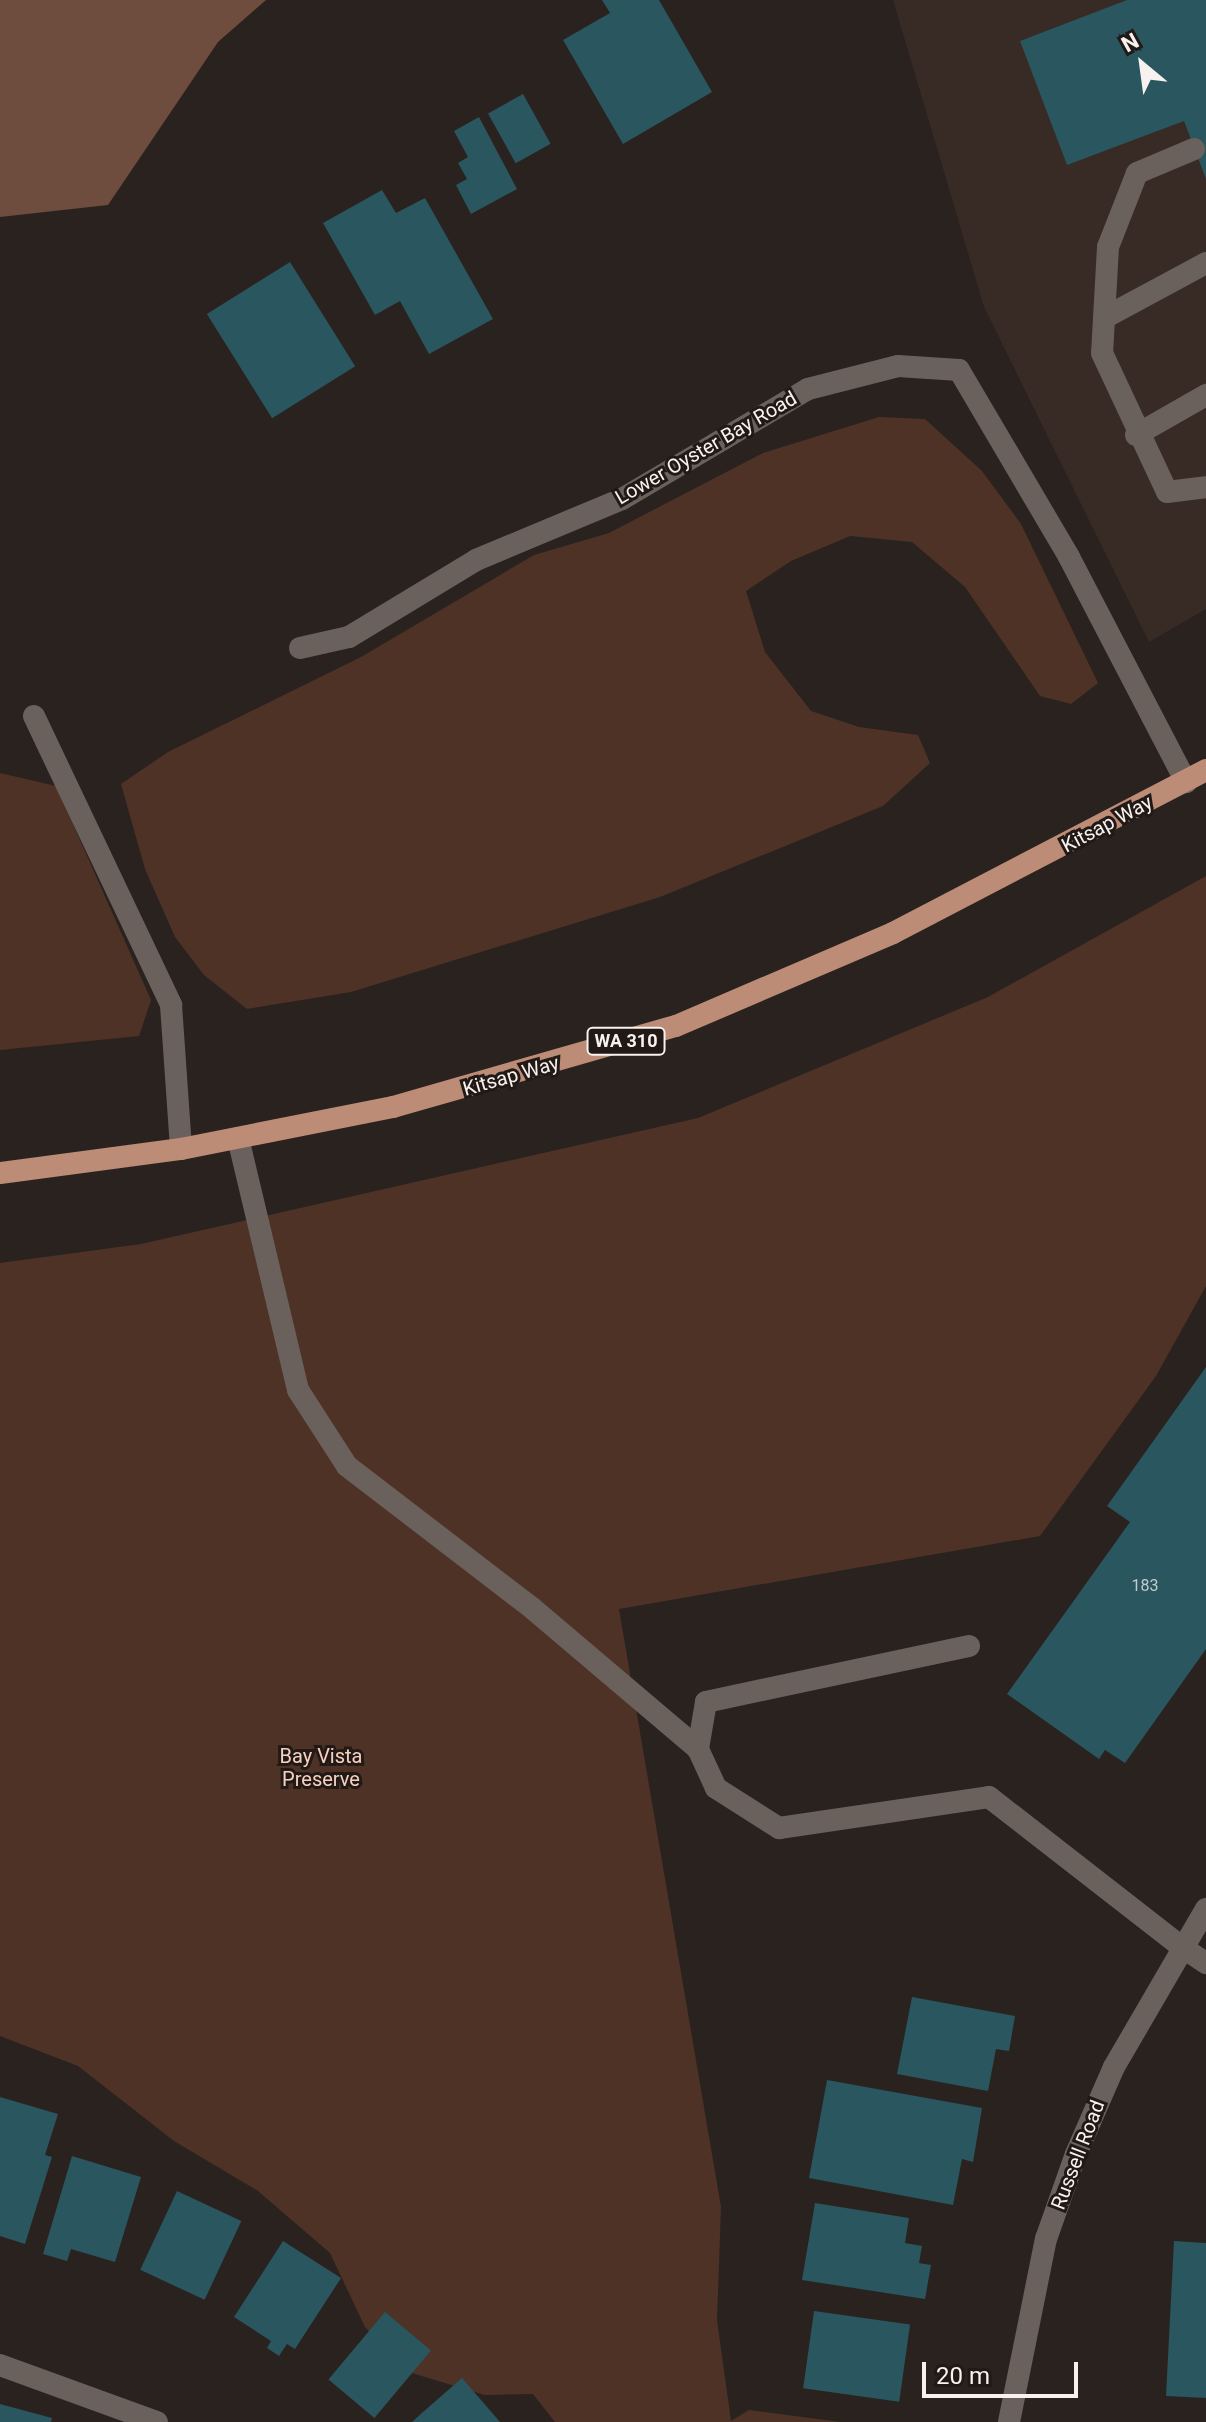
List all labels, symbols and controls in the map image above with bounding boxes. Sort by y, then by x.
north arrow [1102,24,1182,104]
text: N [1117,28,1143,57]
street label: Lower Oyster Bay Road [611,386,801,510]
street label: Kitsap Way [1058,790,1156,858]
road number: WA 310 [586,1027,666,1055]
street label: Kitsap Way [460,1051,562,1101]
house number: 183 [1132,1576,1158,1596]
park label: Bay Vista Preserve [280,1745,362,1792]
street label: Russell Road [1046,2097,1110,2213]
scale bar [926,2346,1082,2396]
text: 20 m [936,2362,990,2390]

